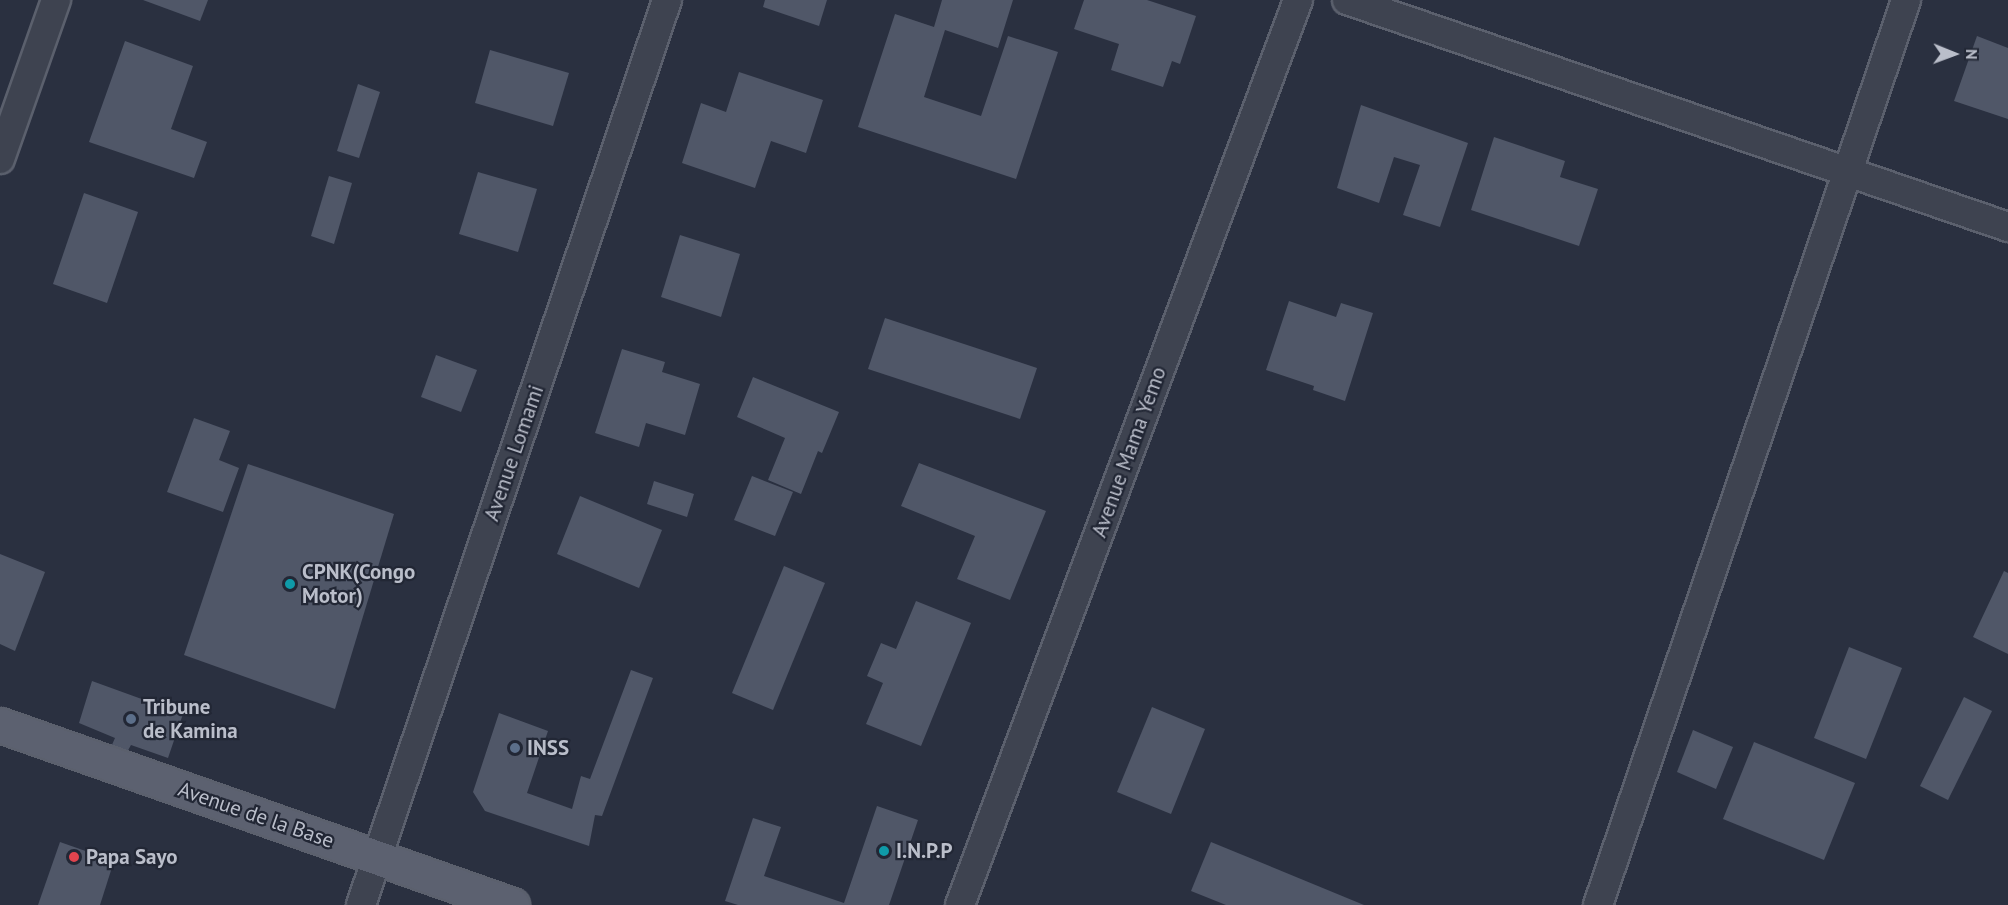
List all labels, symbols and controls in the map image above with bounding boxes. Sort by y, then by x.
north arrow [1924,24,1984,84]
text: N [1962,49,1982,60]
street label: Avenue Mama Yemo [1086,363,1172,541]
street label: Avenue Lomami [479,382,549,524]
place label: CPNK(Congo Motor) [302,559,415,609]
marker: CPNK(Congo Motor) [283,577,297,591]
place label: Tribune de Kamina [143,694,238,744]
marker: Tribune de Kamina [124,712,138,726]
place label: INSS [527,735,569,761]
marker: INSS [508,741,522,755]
street label: Avenue de la Base [175,777,337,853]
place label: I.N.P.P [896,838,953,864]
place label: Papa Sayo [86,844,178,870]
marker: I.N.P.P [877,844,891,858]
marker: Papa Sayo [67,850,81,864]

